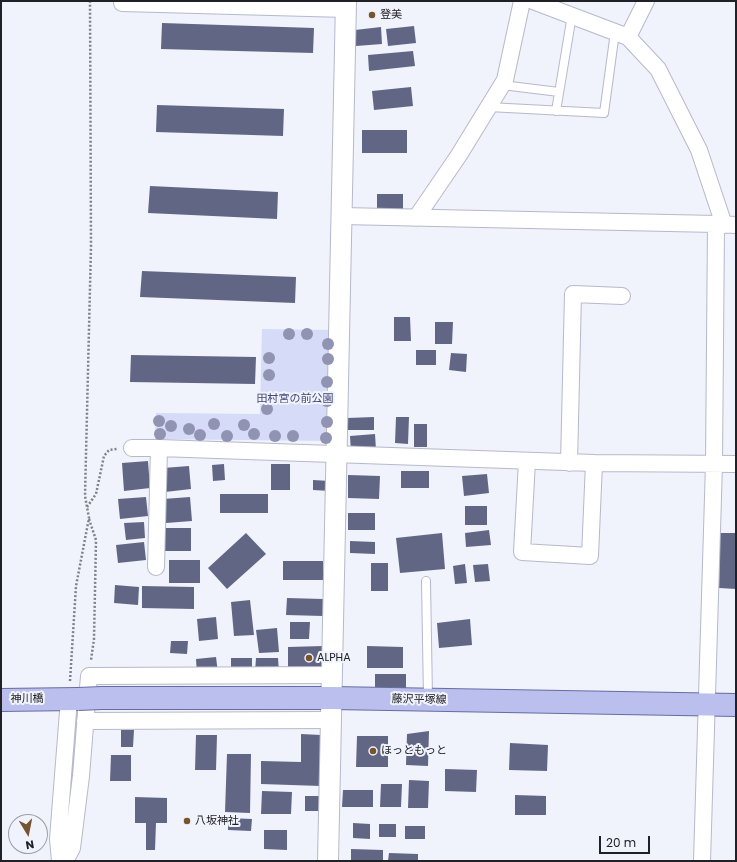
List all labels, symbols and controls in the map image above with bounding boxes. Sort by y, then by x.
place label: 登美 [380,8,402,22]
marker: 登美 [367,10,377,20]
park label: 田村宮の前公園 [257,392,333,406]
place label: ALPHA [317,651,351,665]
marker: ALPHA [304,653,314,663]
street label: 神川橋 [11,692,43,706]
street label: 藤沢平塚線 [391,693,447,707]
place label: ほっともっと [381,744,447,758]
marker: ほっともっと [368,746,378,756]
north arrow [8,814,48,854]
place label: 八坂神社 [195,814,239,828]
marker: 八坂神社 [182,816,192,826]
scale bar [601,828,652,854]
text: 20 m [606,834,636,851]
text: N [24,836,35,853]

